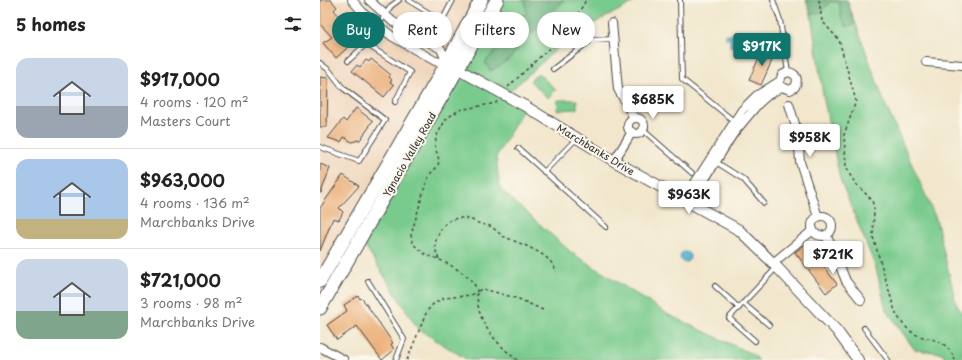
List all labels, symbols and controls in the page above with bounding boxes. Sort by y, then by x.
text: 5 homes [16,11,86,37]
chip: Buy [332,12,385,48]
chip: Rent [393,12,452,48]
chip: Filters [460,12,529,48]
chip: New [537,12,595,48]
icon: filters [282,13,304,35]
pin: $917K [734,33,790,67]
text: $917K [742,36,782,55]
text: $917,000 [140,66,220,92]
icon: home [48,74,96,122]
pin: $685K [625,86,681,120]
text: $685K [632,89,674,108]
text: 4 rooms · 120 m² [140,92,249,111]
street label: Ygnacio Valley Road [379,109,440,200]
text: Masters Court [140,111,231,130]
street label: Marchbanks Drive [554,120,638,178]
pin: $958K [782,124,838,158]
text: $958K [789,127,831,146]
text: $963,000 [140,167,225,193]
icon: home [48,175,96,223]
pin: $963K [661,181,717,215]
text: $963K [667,184,711,203]
text: 4 rooms · 136 m² [140,193,250,212]
text: Marchbanks Drive [140,212,255,231]
pin: $721K [805,241,861,275]
text: $721K [813,244,853,263]
text: $721,000 [140,267,221,293]
icon: home [48,275,96,323]
text: 3 rooms · 98 m² [140,293,242,312]
text: Marchbanks Drive [140,312,255,331]

